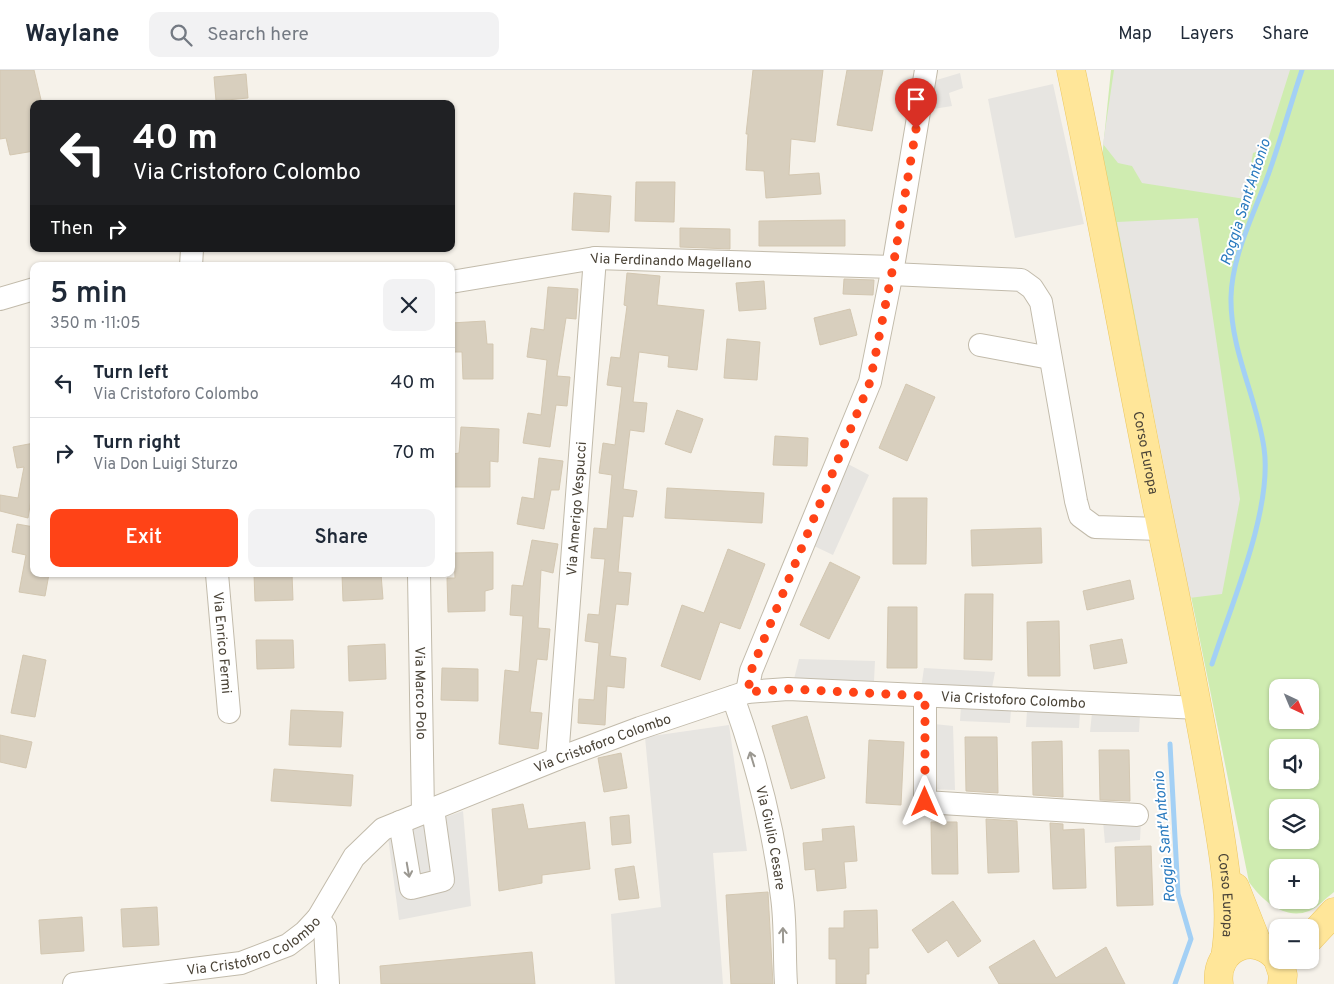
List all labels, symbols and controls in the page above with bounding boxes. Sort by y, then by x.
search box [149,12,499,57]
text: Waylane [25,20,119,50]
icon: search [167,21,195,49]
text: Search here [207,23,309,47]
text: Map [1118,23,1152,46]
text: Layers [1180,23,1234,46]
text: Share [1262,23,1309,46]
pin [895,78,937,129]
icon: arrive [902,85,930,113]
text: 40 m [133,117,218,161]
icon: left [50,120,115,185]
water label: Roggia Sant'Antonio [1217,137,1276,268]
text: Via Cristoforo Colombo [133,160,361,187]
icon: right [103,215,131,243]
text: Then [50,217,93,241]
street label: Via Ferdinando Magellano [589,250,752,273]
text: 5 min [50,276,127,313]
button: close [383,279,435,331]
text: 350 m · 11:05 [50,314,140,334]
text: Turn left [93,361,169,385]
icon: left [50,369,78,397]
text: 40 m [390,371,435,395]
text: Via Cristoforo Colombo [93,385,259,405]
street label: Corso Europa [1128,410,1161,496]
text: Turn right [93,431,181,455]
icon: right [50,439,78,467]
text: 70 m [393,441,435,465]
street label: Via Amerigo Vespucci [564,441,591,577]
text: Via Don Luigi Sturzo [93,455,238,475]
button: Exit [50,509,238,567]
button: Share [248,509,435,567]
street label: Via Enrico Fermi [209,591,234,695]
street label: Via Marco Polo [410,646,429,740]
north arrow [1269,679,1319,729]
map controls [1269,679,1319,969]
street label: Via Cristoforo Colombo [940,689,1086,713]
street label: Via Cristoforo Colombo [532,711,674,777]
button: sound [1269,739,1319,789]
one-way arrow [747,751,757,767]
water label: Roggia Sant'Antonio [1150,770,1181,903]
position arrow [898,775,950,827]
street label: Via Giulio Cesare [751,784,788,891]
button: layers [1269,799,1319,849]
street label: Corso Europa [1213,852,1235,938]
button: + [1269,859,1319,909]
one-way arrow [403,861,413,877]
street label: Via Cristoforo Colombo [186,914,325,980]
button: − [1269,919,1319,969]
one-way arrow [778,928,788,944]

